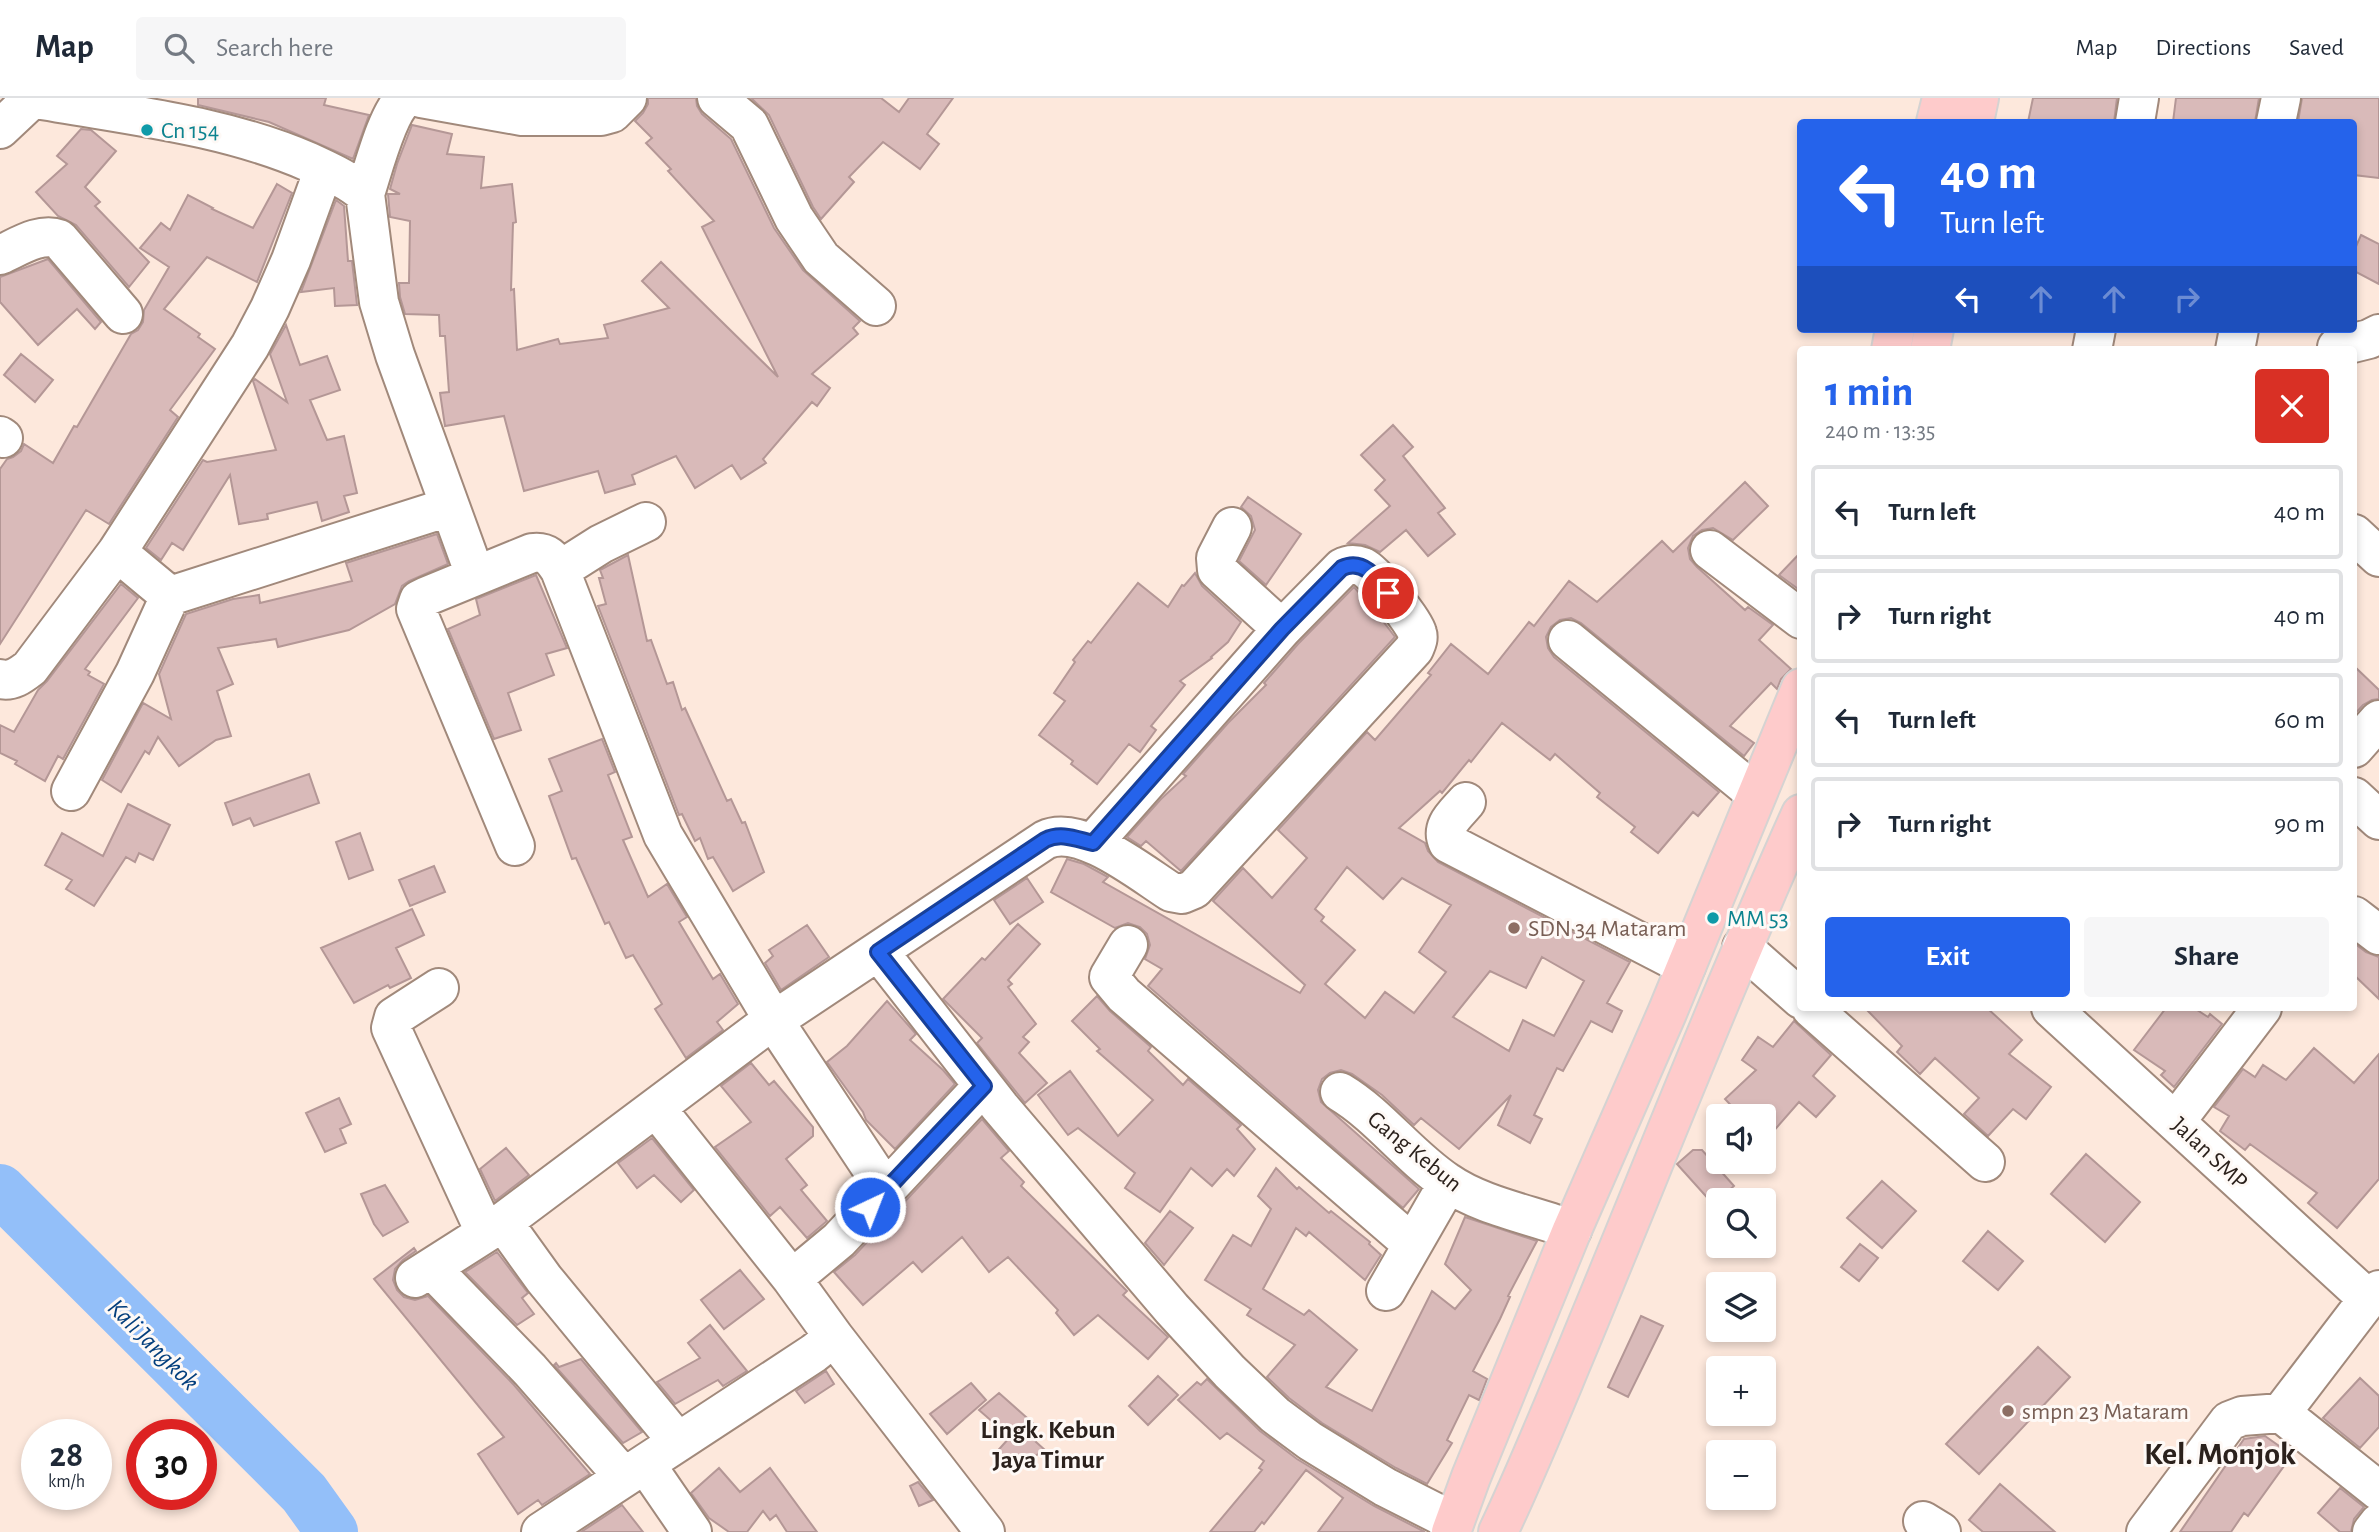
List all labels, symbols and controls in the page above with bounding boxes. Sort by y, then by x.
search box [136,17,626,80]
icon: search [160,29,198,67]
text: Map [35,31,94,64]
text: Search here [216,35,334,61]
text: Map [2075,36,2117,60]
text: Directions [2155,36,2251,60]
text: Saved [2289,36,2344,60]
place label: Cn 154 [161,119,219,143]
marker: Cn 154 [139,122,155,138]
icon: left [1825,147,1916,238]
text: 40 m [1940,149,2037,198]
text: Turn left [1940,207,2044,239]
icon: left [1949,280,1987,318]
icon: ahead [2022,280,2060,318]
icon: ahead [2095,280,2133,318]
icon: right [2168,280,2206,318]
button: close [2255,369,2329,443]
text: 1 min [1825,371,1914,413]
text: 240 m · 13:35 [1825,420,1935,443]
icon: left [1829,493,1867,531]
text: Turn left [1888,499,1976,525]
text: 40 m [2274,499,2325,525]
pin [1358,563,1418,623]
icon: arrive [1369,574,1407,612]
icon: right [1829,597,1867,635]
text: Turn right [1888,603,1991,629]
text: 40 m [2274,603,2325,629]
icon: left [1829,701,1867,739]
text: Turn left [1888,707,1976,733]
text: 60 m [2274,707,2325,733]
icon: right [1829,805,1867,843]
text: Turn right [1888,811,1991,837]
text: 90 m [2274,811,2325,837]
place label: MM 53 [1727,907,1789,931]
marker: MM 53 [1705,910,1721,926]
place label: SDN 34 Mataram [1528,917,1686,941]
button: Exit [1825,917,2070,997]
button: Share [2084,917,2329,997]
marker: SDN 34 Mataram [1506,920,1522,936]
map controls [1706,1104,1776,1510]
button: sound [1706,1104,1776,1174]
street label: Gang Kebun [1363,1107,1466,1197]
street label: Jalan SMP [2167,1113,2252,1195]
position arrow [833,1170,907,1244]
button: search [1706,1188,1776,1258]
button: layers [1706,1272,1776,1342]
water label: Kali Jangkok [103,1294,204,1395]
button: + [1706,1356,1776,1426]
place label: smpn 23 Mataram [2022,1400,2189,1424]
marker: smpn 23 Mataram [2000,1403,2016,1419]
district label: Lingk. Kebun Jaya Timur [980,1417,1116,1473]
speed limit sign: 30 [126,1419,217,1510]
text: 28 [50,1438,83,1473]
district label: Kel. Monjok [2144,1438,2296,1470]
button: − [1706,1440,1776,1510]
text: km/h [48,1473,85,1491]

